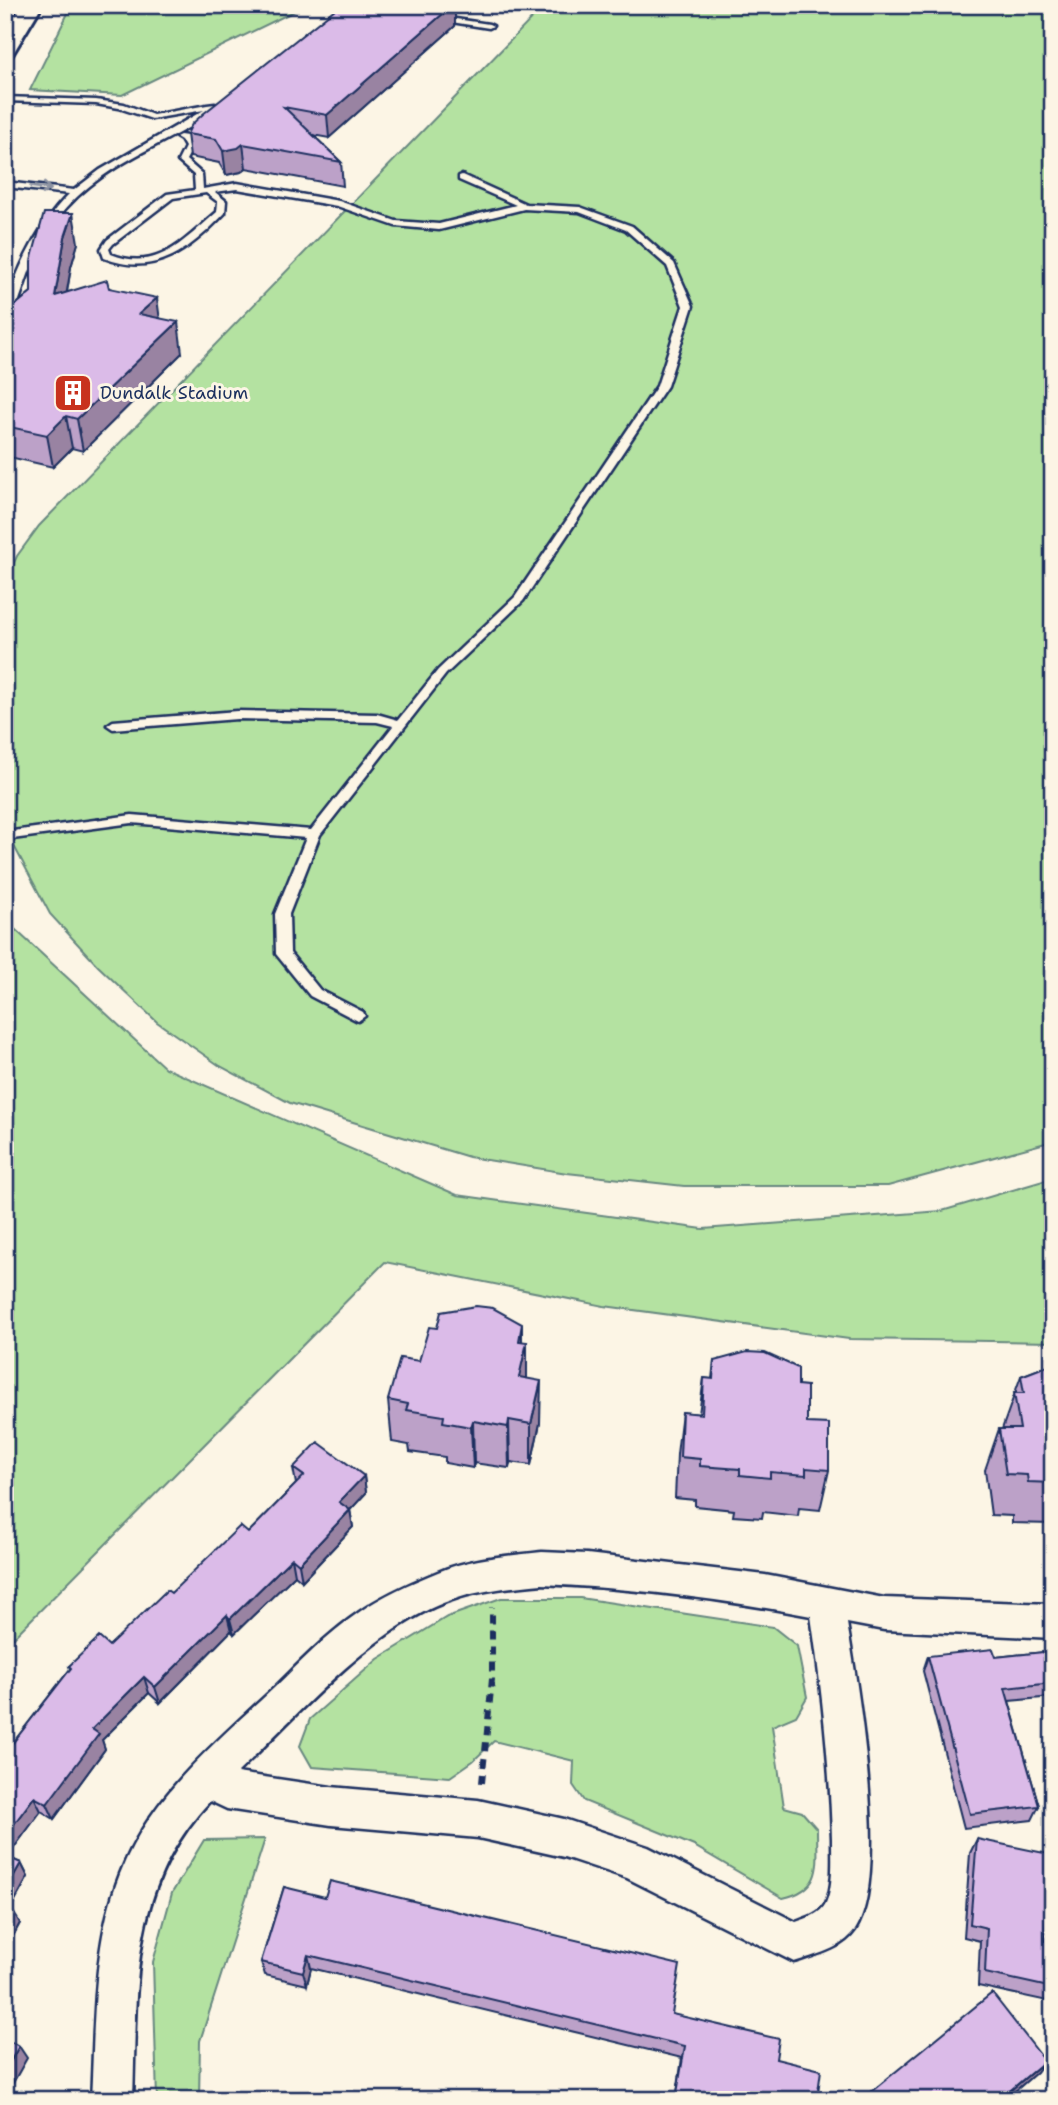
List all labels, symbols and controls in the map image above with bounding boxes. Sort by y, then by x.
one-way arrow [30,182,52,195]
building icon: Dundalk Stadium [52,372,94,414]
place label: Dundalk Stadium [100,381,248,405]

